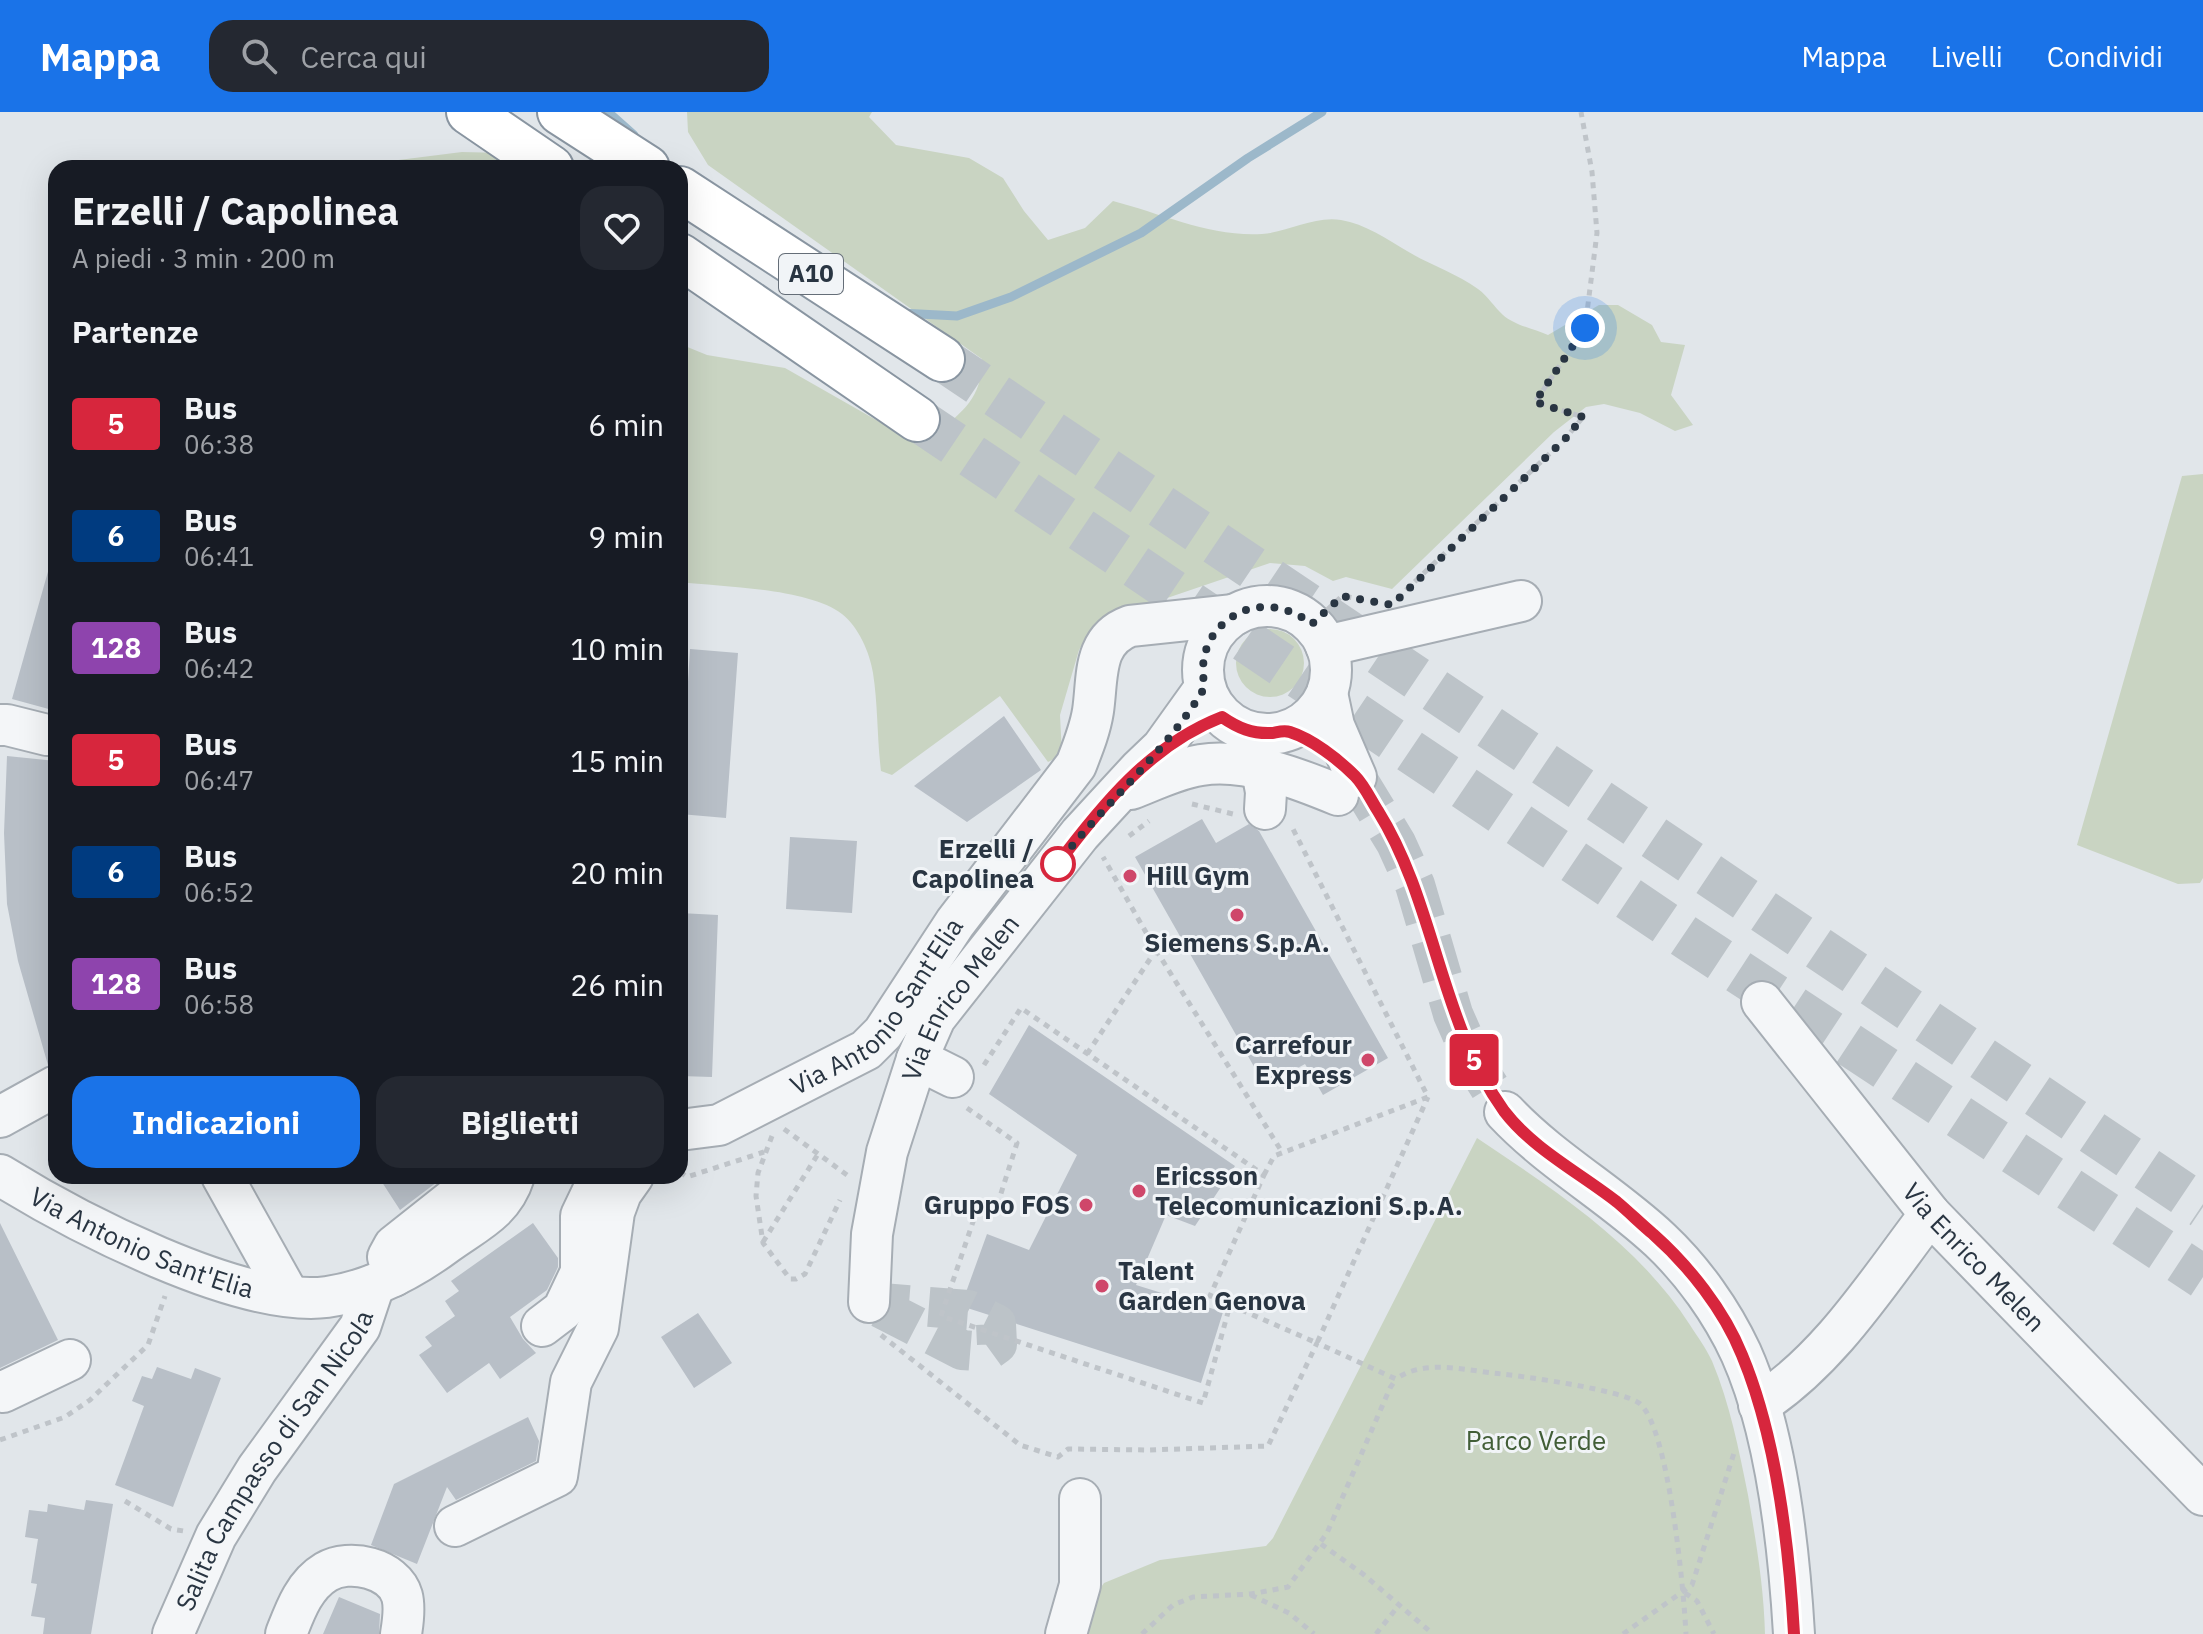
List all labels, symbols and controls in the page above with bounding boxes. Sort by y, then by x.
search box [209,20,769,92]
text: Mappa [40,32,161,81]
icon: search [237,34,281,78]
text: Cerca qui [301,37,427,76]
text: Mappa [1802,38,1887,75]
text: Livelli [1931,38,2003,75]
text: Condividi [2047,38,2163,75]
text: Erzelli / Capolinea [72,186,399,235]
button: heart [580,186,664,270]
text: A piedi · 3 min · 200 m [72,241,335,275]
road number: A10 [779,254,843,294]
your location [1565,308,1605,348]
text: Partenze [72,312,199,351]
text: Bus [184,388,237,427]
text: 5 [108,405,124,442]
text: 6 min [588,405,664,444]
text: 06:38 [184,427,254,461]
text: Bus [184,500,237,539]
text: 6 [108,517,124,554]
text: 9 min [588,517,664,556]
text: 06:41 [184,539,254,573]
text: Bus [184,612,237,651]
text: 128 [91,629,141,666]
text: 10 min [570,629,664,668]
text: 06:42 [184,651,254,685]
text: Bus [184,724,237,763]
text: 5 [108,741,124,778]
text: 15 min [570,741,664,780]
text: 06:47 [184,763,254,797]
place label: Erzelli / Capolinea [912,831,1034,895]
text: Bus [184,836,237,875]
marker: Erzelli / Capolinea [1041,847,1075,881]
text: 6 [108,853,124,890]
text: 20 min [570,853,664,892]
place label: Hill Gym [1146,858,1250,892]
marker: Hill Gym [1121,867,1139,885]
text: 06:52 [184,875,254,909]
marker: Siemens S.p.A. [1228,906,1246,924]
street label: Via Enrico Melen [893,907,1026,1085]
street label: Via Antonio Sant'Elia [784,911,970,1102]
place label: Siemens S.p.A. [1144,925,1330,959]
text: Bus [184,948,237,987]
text: 128 [91,965,141,1002]
text: 26 min [570,965,664,1004]
text: 06:58 [184,987,254,1021]
place label: Carrefour Express [1235,1027,1352,1091]
line badge: 5 [1448,1034,1500,1086]
text: 5 [1466,1041,1482,1078]
marker: Carrefour Express [1359,1051,1377,1069]
button: Indicazioni [72,1076,360,1168]
button: Biglietti [376,1076,664,1168]
place label: Ericsson Telecomunicazioni S.p.A. [1155,1158,1463,1222]
street label: Via Enrico Melen [1896,1175,2053,1339]
street label: Via Antonio Sant'Elia [24,1178,258,1305]
marker: Ericsson Telecomunicazioni S.p.A. [1130,1182,1148,1200]
place label: Gruppo FOS [924,1187,1070,1221]
marker: Gruppo FOS [1077,1196,1095,1214]
place label: Talent Garden Genova [1118,1253,1306,1317]
marker: Talent Garden Genova [1093,1277,1111,1295]
street label: Salita Campasso di San Nicola [167,1306,380,1616]
park label: Parco Verde [1466,1423,1606,1457]

